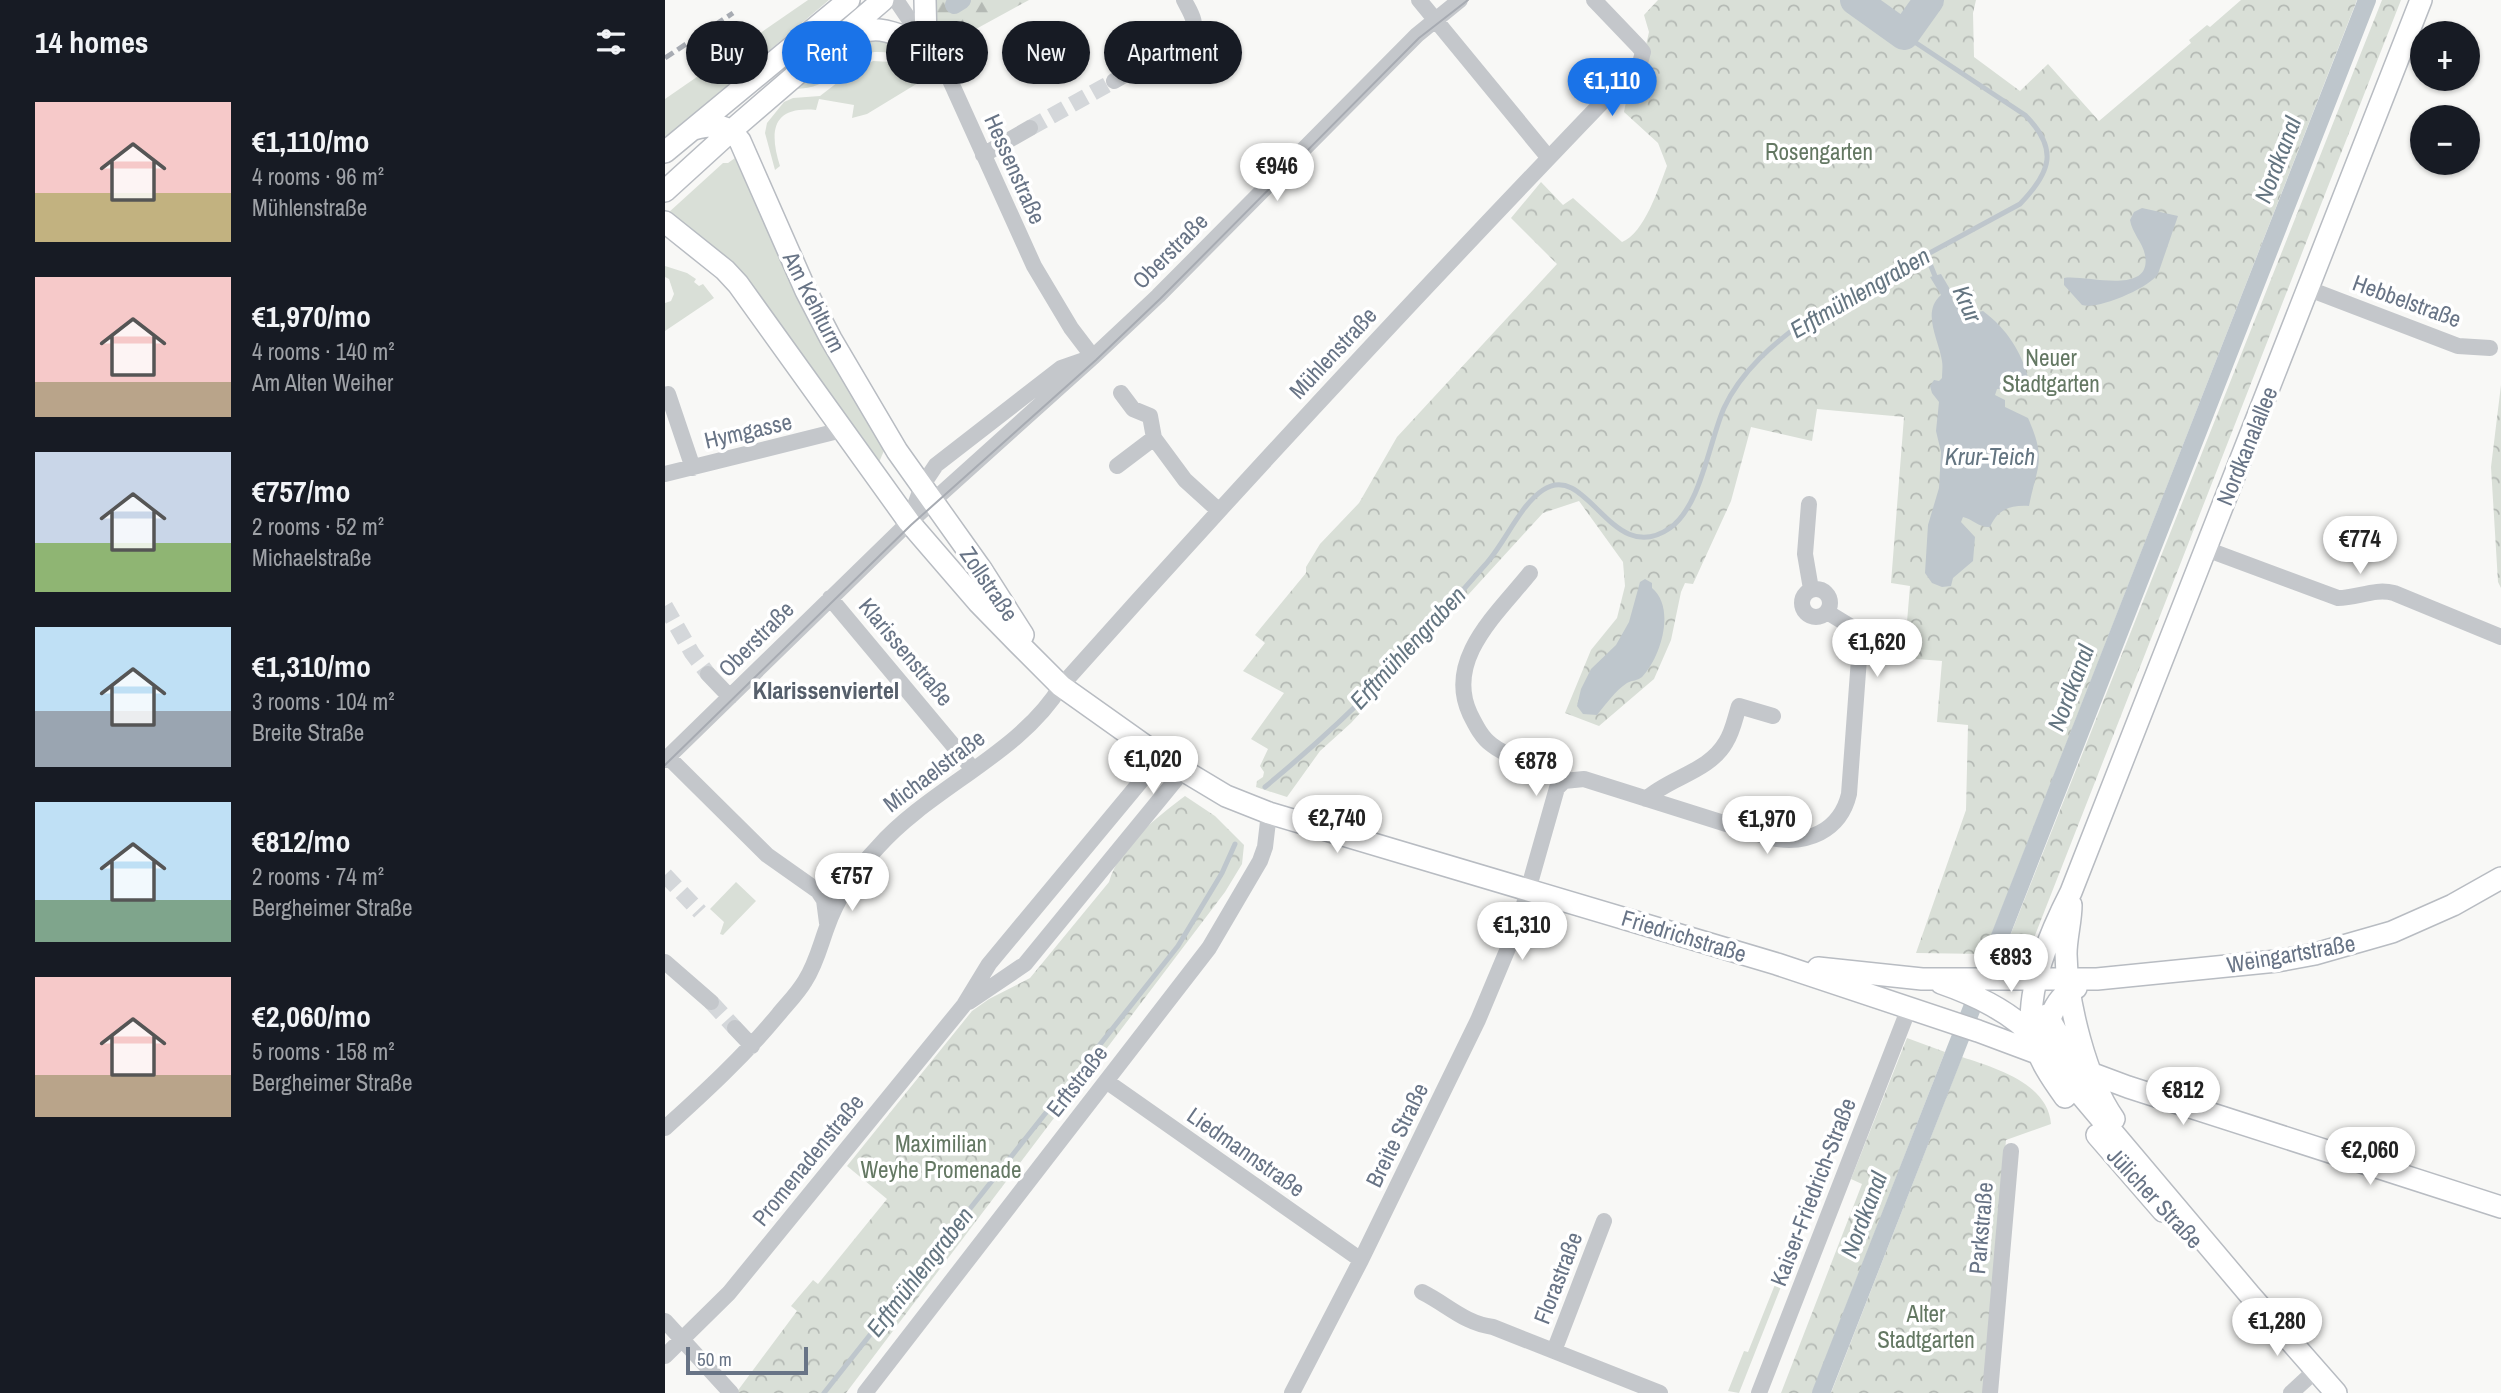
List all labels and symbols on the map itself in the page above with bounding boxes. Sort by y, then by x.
pin: €1,110 [1555,58,1669,118]
street label: Hessenstraße [977,109,1053,229]
water label: Nordkanal [2246,111,2308,207]
park label: Rosengarten [1765,136,1873,167]
pin: €946 [1236,144,1318,203]
street label: Oberstraße [1125,206,1214,295]
water label: Erftmühlengraben [1784,239,1935,345]
street label: Am Kehlturm [775,245,853,357]
street label: Hebbelstraße [2349,267,2466,334]
water label: Krur [1946,280,1991,328]
street label: Mühlenstraße [1282,300,1383,405]
park label: Neuer Stadtgarten [2002,342,2100,399]
street label: Nordkanalallee [2209,382,2284,510]
street label: Hymgasse [701,405,795,456]
water label: Krur-Teich [1945,440,2035,472]
pin: €774 [2319,516,2401,576]
street label: Zollstraße [953,540,1026,627]
water label: Erftmühlengraben [1342,579,1472,715]
street label: Klarissenstraße [852,591,961,712]
street label: Oberstraße [711,594,800,683]
pin: €1,620 [1820,620,1934,679]
water label: Nordkanal [2039,639,2101,735]
district label: Klarissenviertel [753,674,899,706]
street label: Michaelstraße [877,722,991,819]
pin: €1,020 [1096,736,1210,796]
pin: €878 [1495,738,1577,798]
pin: €2,740 [1280,796,1394,855]
pin: €1,970 [1710,796,1824,856]
pin: €757 [811,853,893,913]
pin: €1,310 [1465,902,1579,962]
street label: Friedrichstraße [1618,902,1750,969]
street label: Weingartstraße [2224,927,2357,980]
pin: €893 [1970,934,2052,994]
street label: Erftstraße [1039,1039,1114,1123]
pin: €812 [2142,1068,2224,1127]
street label: Breite Straße [1358,1078,1435,1192]
street label: Promenadenstraße [745,1087,870,1232]
street label: Kaiser-Friedrich-Straße [1762,1093,1863,1290]
street label: Liedmannstraße [1181,1100,1311,1204]
park label: Maximilian Weyhe Promenade [860,1128,1022,1185]
pin: €2,060 [2313,1128,2427,1187]
street label: Jülicher Straße [2100,1140,2210,1255]
water label: Nordkanal [1832,1166,1894,1262]
street label: Parkstraße [1961,1181,2000,1275]
water label: Erftmühlengraben [858,1200,980,1343]
street label: Florastraße [1526,1227,1589,1328]
park label: Alter Stadtgarten [1877,1298,1975,1355]
pin: €1,280 [2220,1298,2334,1358]
scale bar [686,1344,809,1376]

